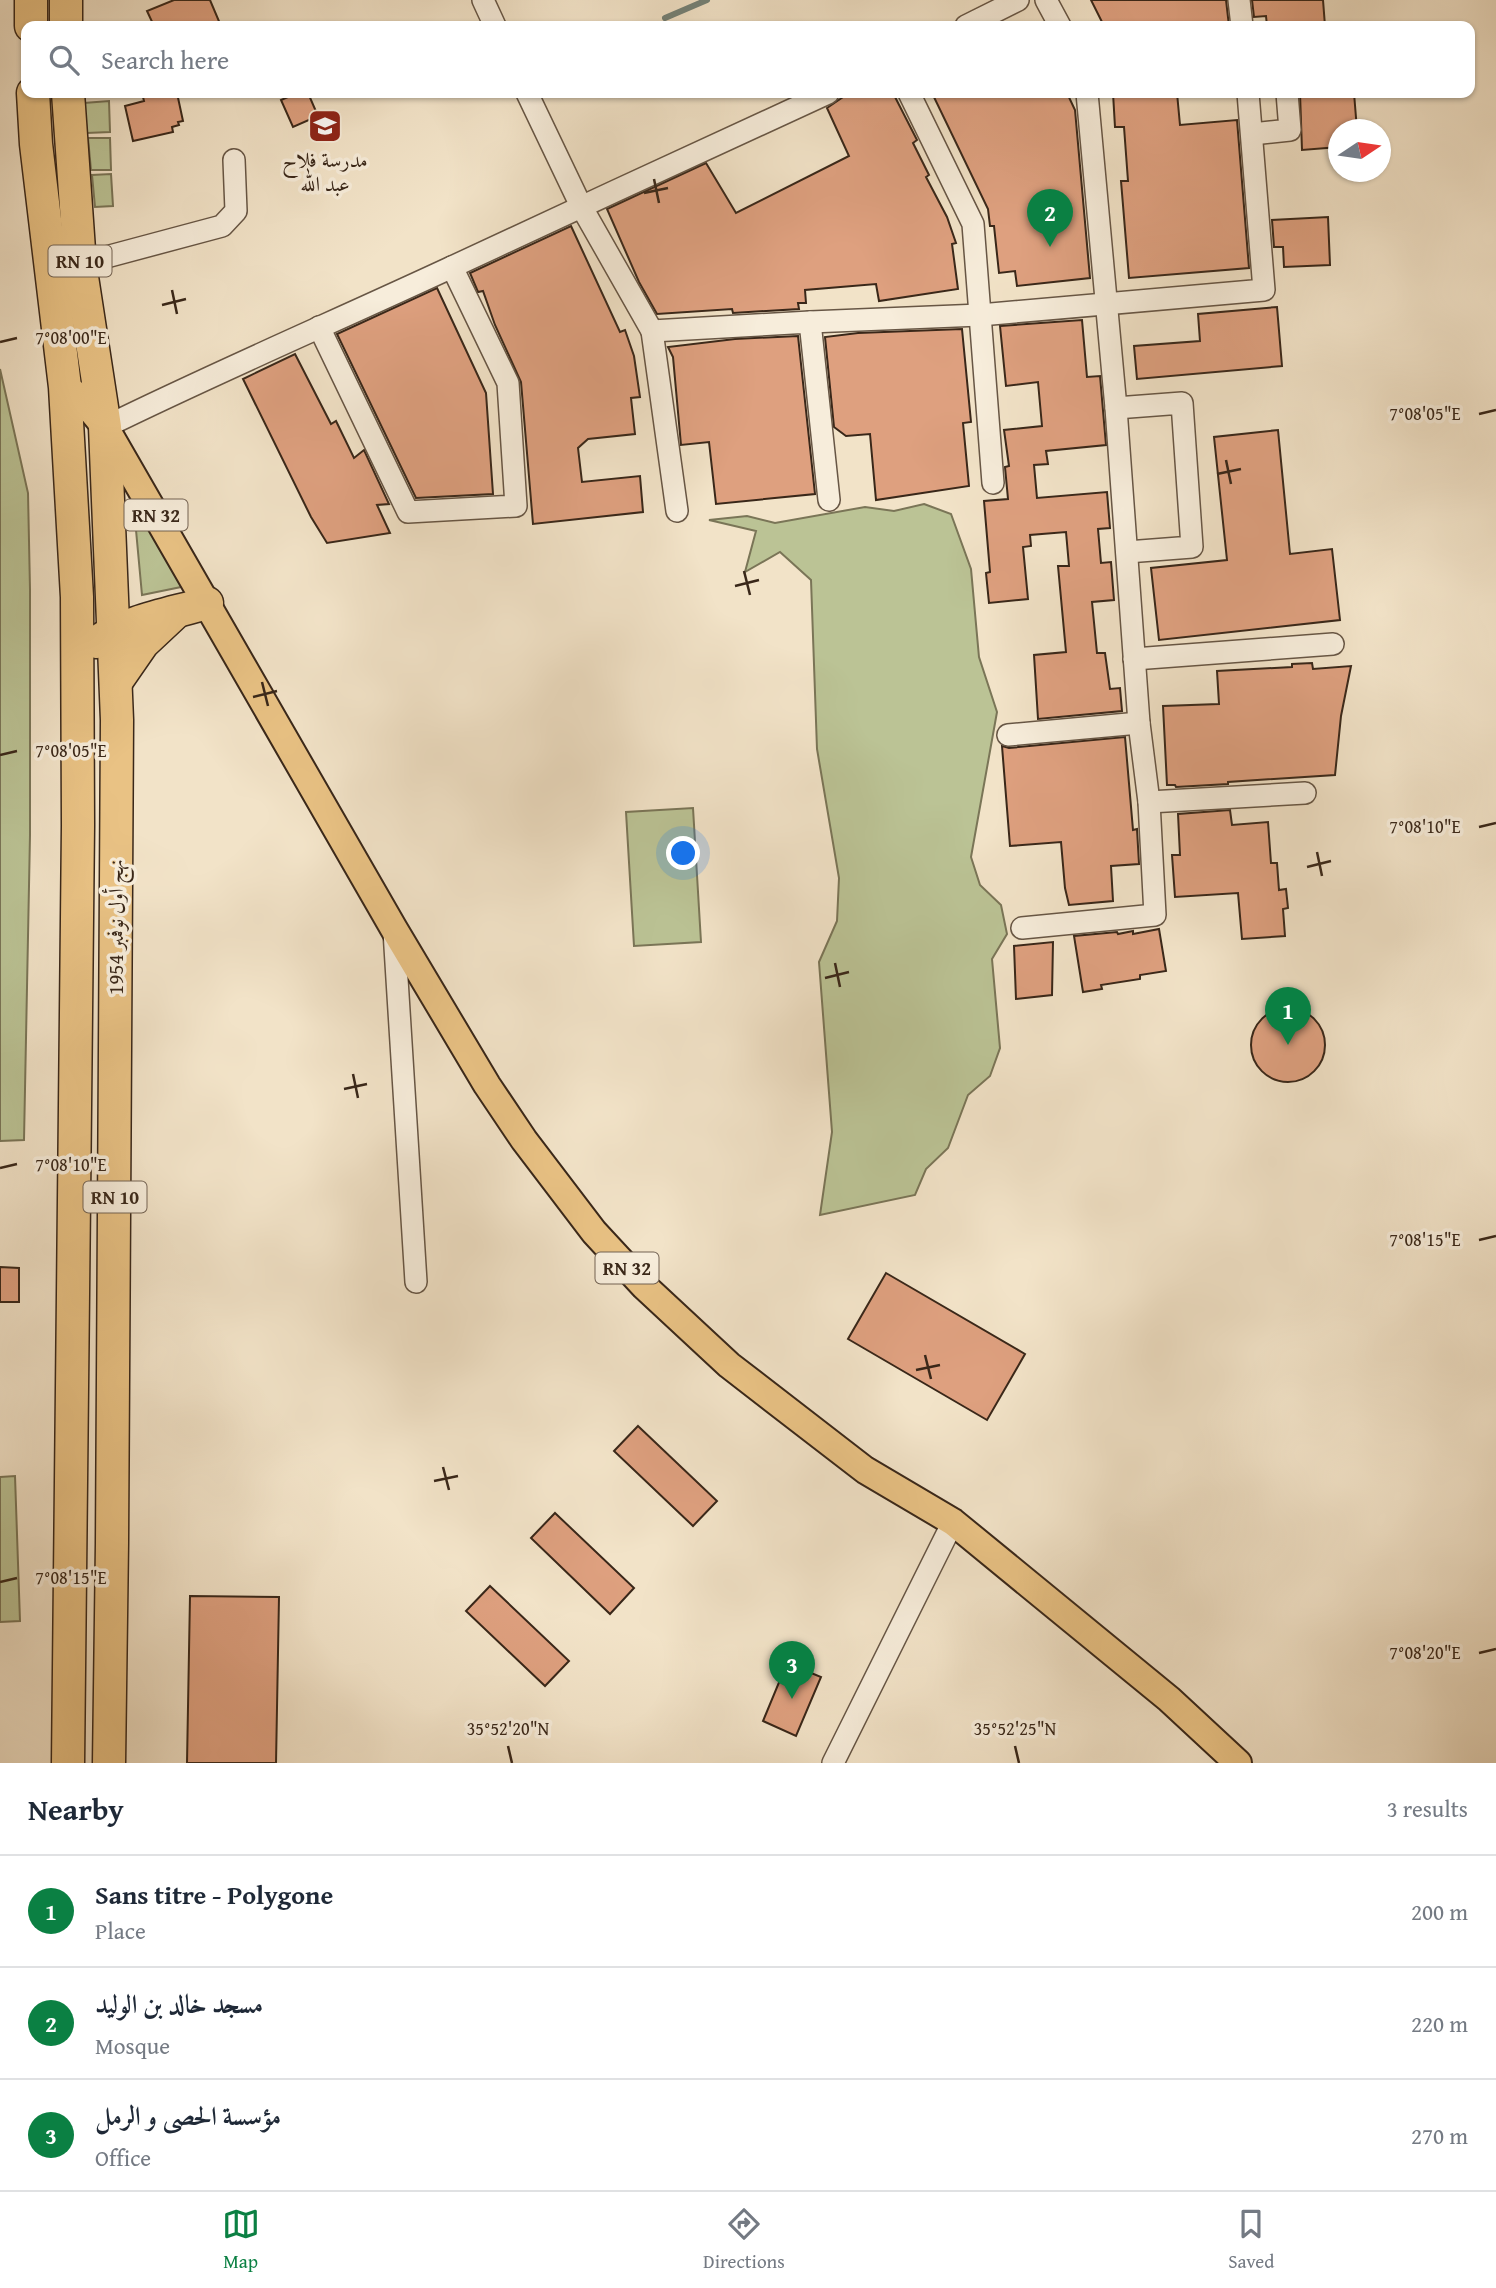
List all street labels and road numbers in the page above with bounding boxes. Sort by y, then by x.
road number: RN 10 [48,246,112,276]
road number: RN 32 [124,500,188,530]
street label: نهج أول نوفمبر 1954 [100,859,135,995]
road number: RN 10 [83,1182,146,1212]
road number: RN 32 [596,1252,658,1284]

